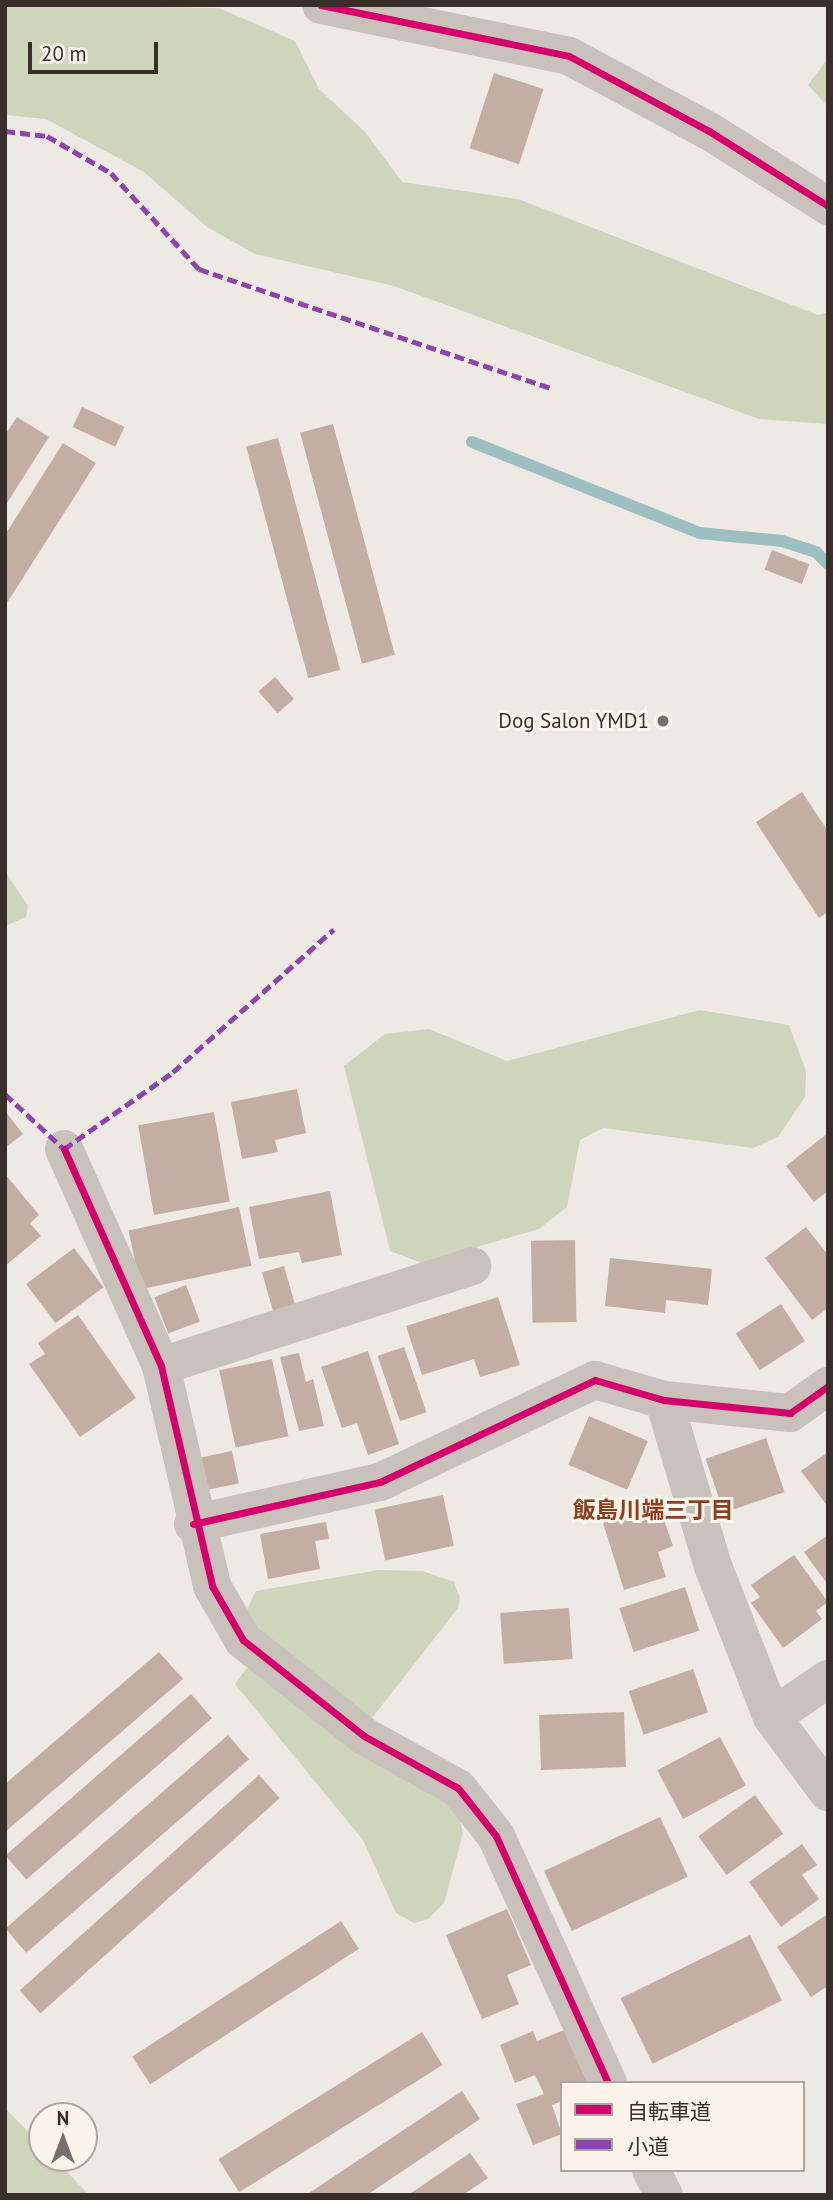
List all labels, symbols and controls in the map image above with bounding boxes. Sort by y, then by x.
scale bar [32,28,161,72]
text: 20 m [41,40,87,67]
place label: Dog Salon YMD1 [498,708,649,734]
marker: Dog Salon YMD1 [655,713,671,729]
district label: 飯島川端三丁目 [573,1496,733,1524]
legend [560,2081,805,2172]
text: 自転車道 [627,2098,711,2125]
north arrow [28,2102,98,2172]
text: N [57,2106,69,2130]
text: 小道 [627,2133,669,2160]

